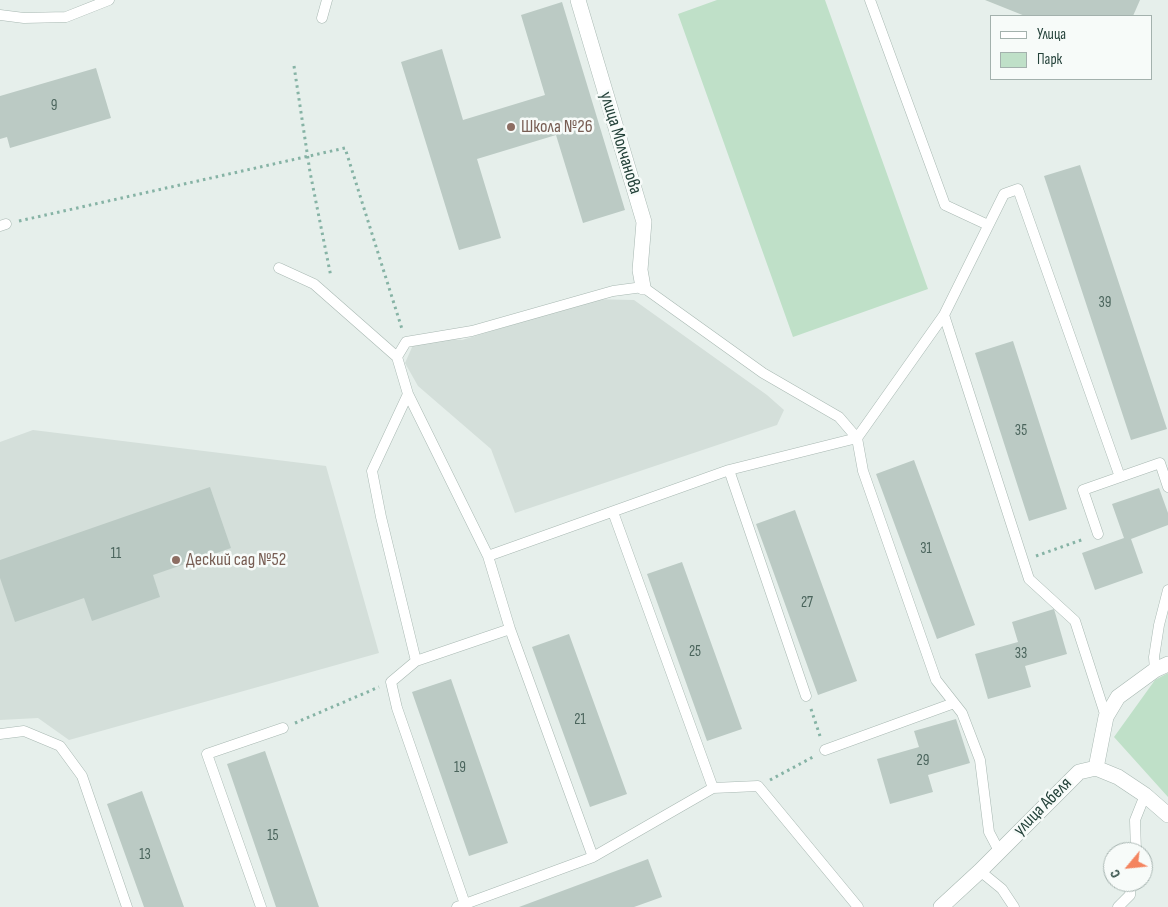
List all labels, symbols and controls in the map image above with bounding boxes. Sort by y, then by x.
legend [990,15,1153,80]
text: Улица [1037,25,1066,44]
text: Парк [1037,50,1062,69]
street label: улица Молчанова [594,89,646,197]
house number: 9 [51,97,57,115]
place label: Школа №26 [521,116,593,138]
marker: Школа №26 [505,121,517,133]
house number: 39 [1099,294,1111,312]
house number: 35 [1015,422,1027,440]
house number: 31 [920,540,932,558]
house number: 11 [111,545,121,563]
place label: Деский сад №52 [186,549,286,571]
marker: Деский сад №52 [170,554,182,566]
house number: 27 [801,594,813,612]
house number: 25 [689,643,701,661]
house number: 33 [1015,645,1027,663]
house number: 21 [574,711,586,729]
house number: 29 [917,752,929,770]
house number: 19 [454,759,466,777]
street label: улица Абеля [1009,773,1077,841]
house number: 15 [267,827,279,845]
north arrow [1103,842,1153,892]
house number: 13 [139,846,151,864]
text: С [1106,867,1124,881]

